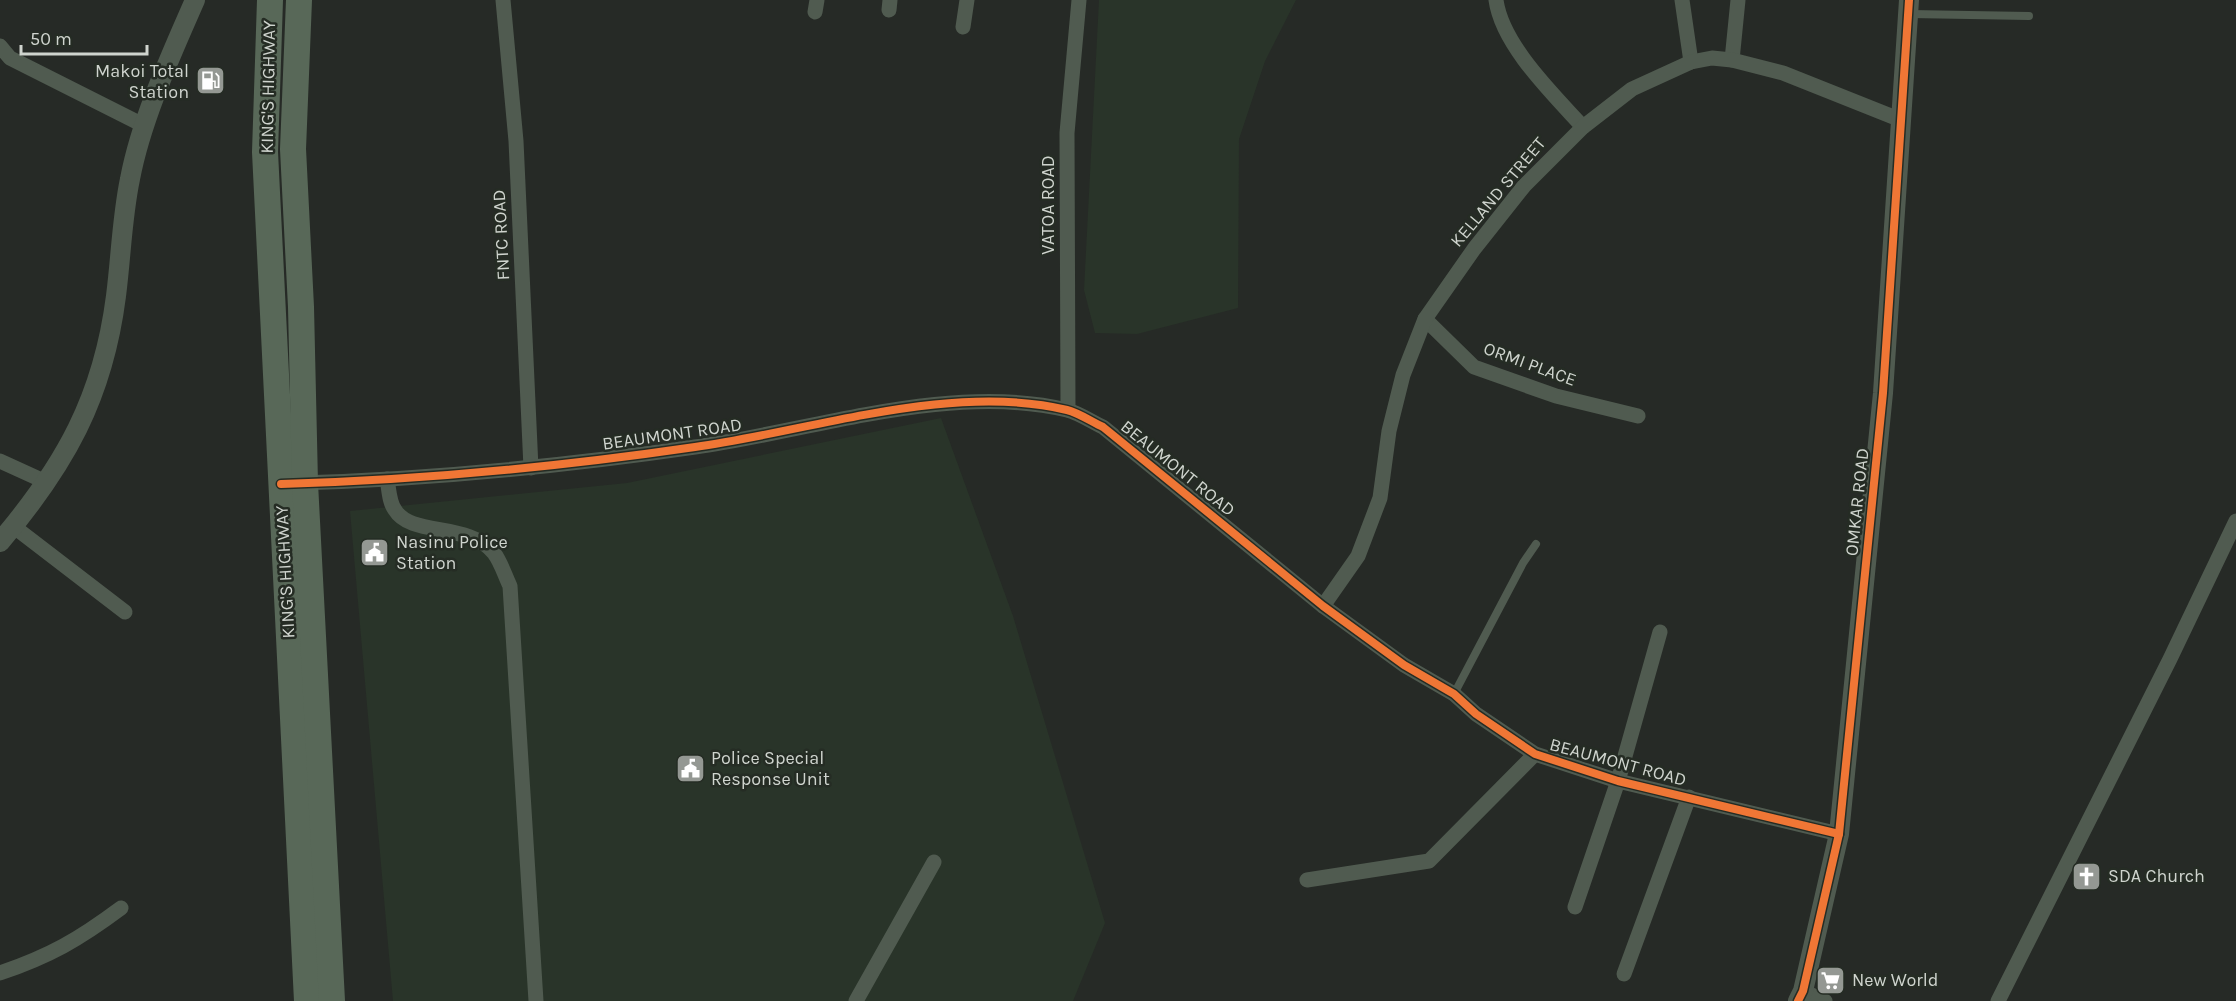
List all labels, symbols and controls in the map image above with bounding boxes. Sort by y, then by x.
scale bar [21,18,147,56]
street label: KING'S HIGHWAY [256,20,280,154]
text: 50 m [30,28,72,50]
place label: Makoi Total Station [95,60,189,103]
fuel station icon: Makoi Total Station [194,65,226,97]
street label: KELLAND STREET [1446,133,1550,251]
street label: VATOA ROAD [1037,155,1059,255]
street label: FNTC ROAD [488,189,514,281]
street label: ORMI PLACE [1481,337,1579,391]
street label: BEAUMONT ROAD [601,413,743,455]
street label: BEAUMONT ROAD [1116,415,1240,521]
street label: OMKAR ROAD [1840,447,1874,557]
street label: KING'S HIGHWAY [271,505,299,639]
place label: Nasinu Police Station [396,531,508,574]
public building icon: Nasinu Police Station [359,536,391,568]
street label: BEAUMONT ROAD [1547,733,1689,791]
place label: Police Special Response Unit [711,747,830,790]
public building icon: Police Special Response Unit [674,752,706,784]
church icon: SDA Church [2071,860,2103,892]
place label: SDA Church [2108,865,2205,887]
supermarket icon: New World [1815,964,1847,996]
place label: New World [1852,969,1938,991]

